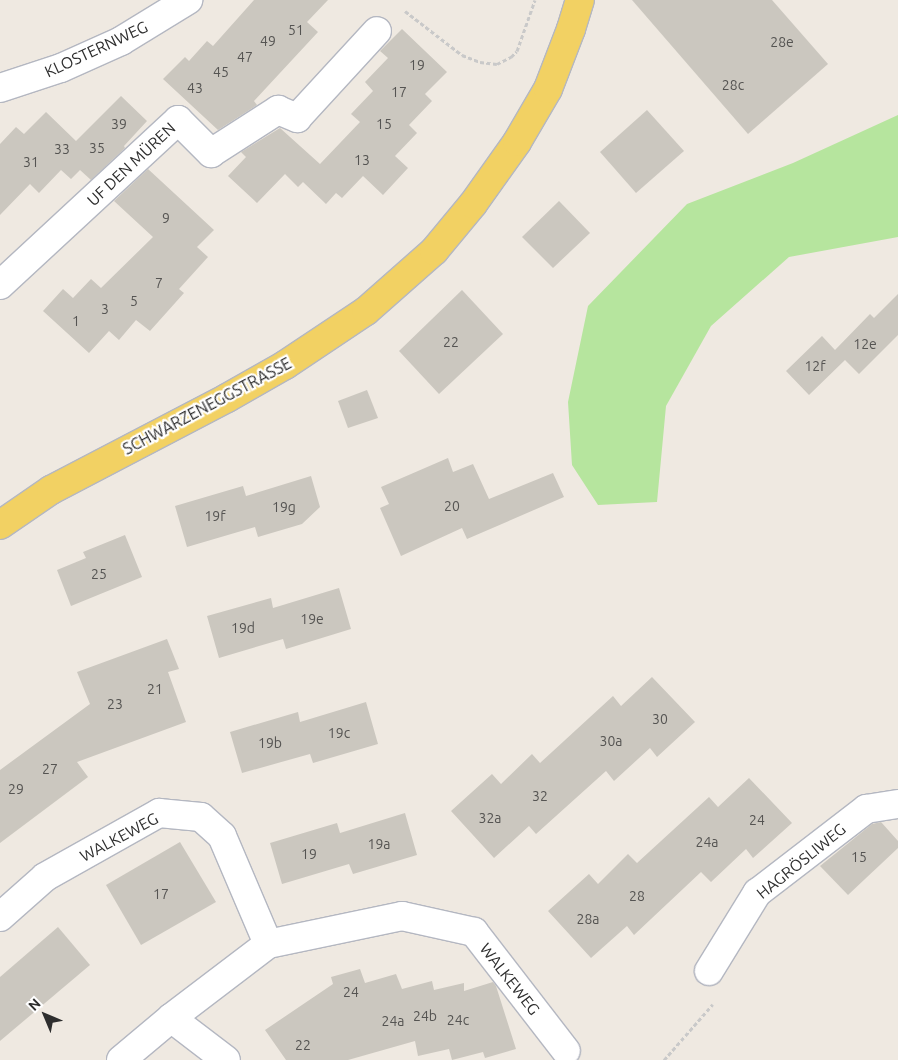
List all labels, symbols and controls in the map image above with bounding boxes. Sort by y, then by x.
street label: KLOSTERNWEG [41,17,151,81]
house number: 51 [288,22,304,38]
house number: 49 [260,33,276,49]
house number: 28e [770,34,794,50]
house number: 47 [237,49,253,65]
house number: 19 [409,57,425,73]
house number: 45 [213,64,229,80]
house number: 28c [722,77,744,93]
house number: 43 [187,80,203,96]
house number: 17 [391,84,407,100]
house number: 39 [111,116,127,132]
house number: 15 [376,116,392,132]
street label: UF DEN MÜREN [83,118,179,210]
house number: 35 [89,140,105,156]
house number: 33 [54,141,70,157]
house number: 13 [354,152,370,168]
house number: 31 [23,154,39,170]
house number: 9 [162,210,170,226]
house number: 7 [155,275,163,291]
house number: 5 [130,293,138,309]
house number: 3 [101,301,109,317]
house number: 1 [72,313,80,329]
house number: 22 [443,334,459,350]
house number: 12e [853,336,877,352]
street label: SCHWARZENEGGSTRASSE [119,353,295,459]
house number: 12f [804,358,826,374]
house number: 20 [444,498,460,514]
house number: 19g [272,499,296,515]
house number: 19f [204,508,226,524]
house number: 25 [91,566,107,582]
house number: 19e [300,611,324,627]
house number: 19d [231,620,255,636]
house number: 21 [147,681,163,697]
house number: 23 [107,696,123,712]
house number: 30 [652,711,668,727]
house number: 19c [328,725,350,741]
house number: 30a [600,733,622,749]
house number: 19b [258,735,282,751]
house number: 27 [42,761,58,777]
house number: 29 [8,781,24,797]
house number: 32 [532,788,548,804]
street label: WALKEWEG [77,808,161,866]
house number: 32a [479,810,501,826]
house number: 24 [749,812,765,828]
street label: HAGRÖSLIWEG [753,819,849,903]
house number: 24a [696,834,718,850]
house number: 19a [368,836,390,852]
house number: 19 [301,846,317,862]
house number: 15 [851,849,867,865]
house number: 17 [153,886,169,902]
house number: 28 [629,888,645,904]
house number: 28a [577,911,599,927]
street label: WALKEWEG [476,939,544,1019]
house number: 24 [343,984,359,1000]
north arrow [20,990,70,1040]
text: N [25,995,44,1014]
house number: 24b [413,1008,437,1024]
house number: 24c [447,1012,469,1028]
house number: 24a [382,1013,404,1029]
house number: 22 [295,1037,311,1053]

